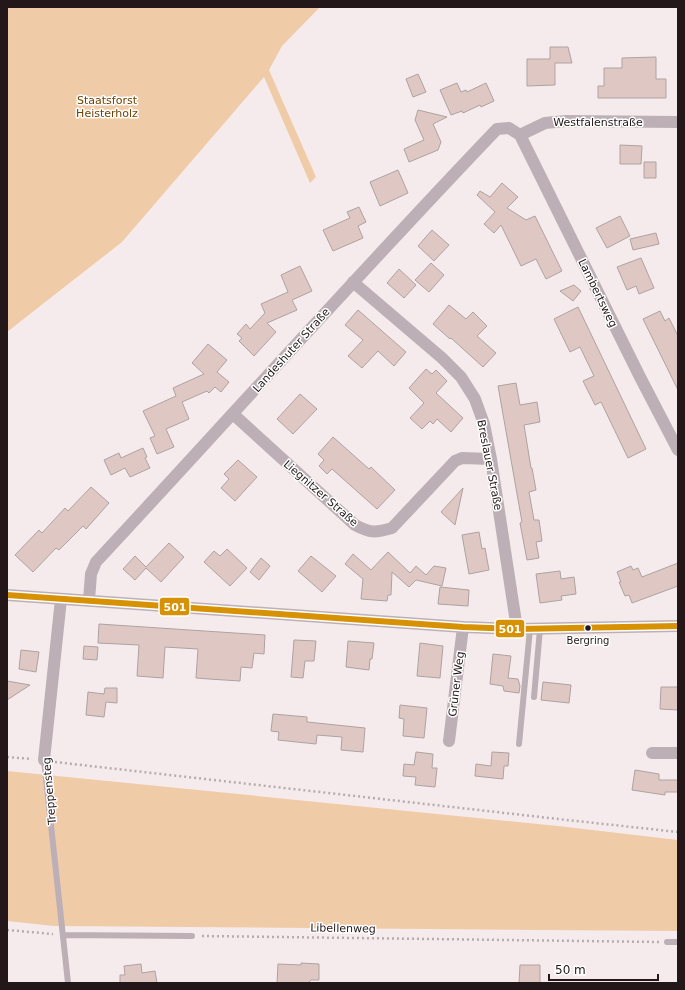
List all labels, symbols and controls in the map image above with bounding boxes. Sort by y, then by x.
park label: Staatsforst Heisterholz [76,94,138,120]
street label: Westfalenstraße [553,116,643,129]
street label: Lambertsweg [575,257,620,330]
street label: Landeshuter Straße [250,305,333,395]
street label: Breslauer Straße [474,419,505,512]
street label: Liegnitzer Straße [281,458,361,529]
line badge: 501 [159,597,190,616]
text: 501 [164,601,186,614]
line badge: 501 [495,619,525,638]
text: 501 [499,623,521,636]
marker: Bergring [583,623,593,633]
place label: Bergring [567,635,609,646]
street label: Grüner Weg [446,651,467,717]
street label: Treppensteg [40,757,59,826]
street label: Libellenweg [310,921,376,936]
scale bar [549,956,658,982]
text: 50 m [555,963,586,977]

